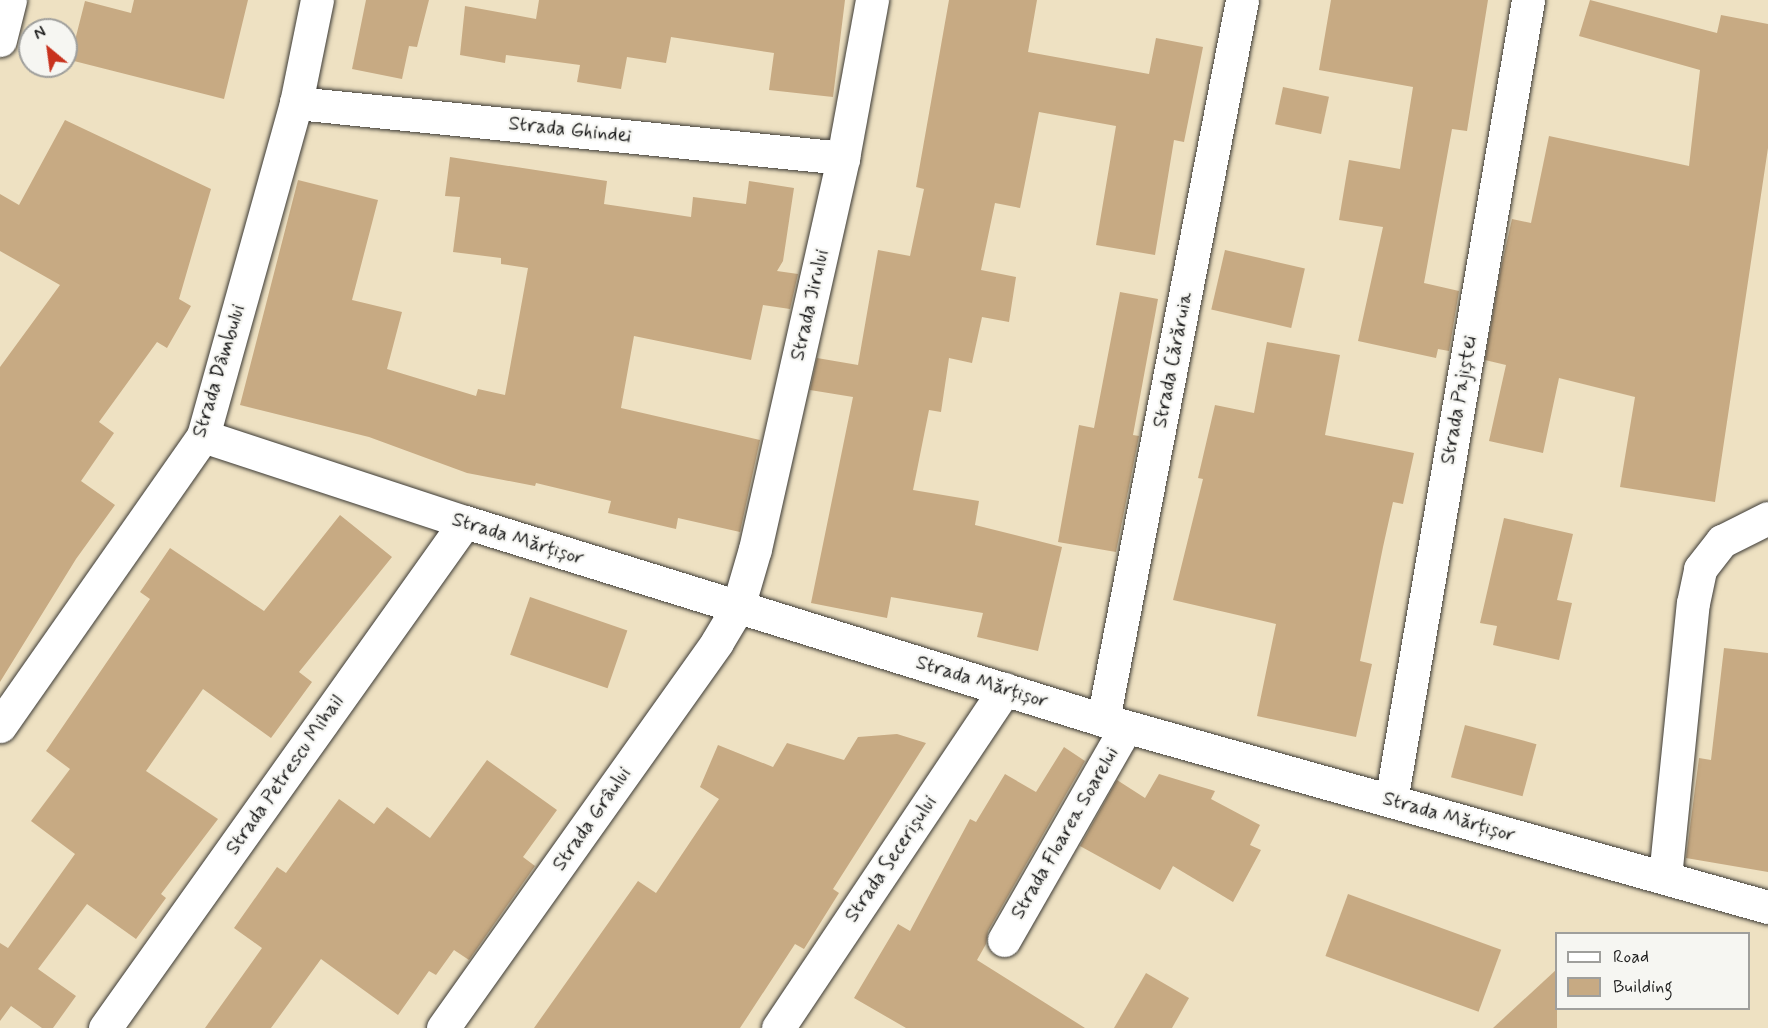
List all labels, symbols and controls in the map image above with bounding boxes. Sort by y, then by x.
north arrow [18,18,78,78]
text: N [30,22,50,45]
street label: Strada Ghindei [504,111,636,149]
street label: Strada Jirului [786,247,834,363]
street label: Strada Cărăruia [1148,289,1198,431]
street label: Strada Dâmbului [187,301,251,441]
street label: Strada Pajiștei [1436,333,1482,467]
street label: Strada Mărțișor [450,508,586,570]
street label: Strada Mărțișor [914,651,1050,713]
street label: Strada Petrescu Mihail [220,689,350,861]
street label: Strada Floarea Soarelui [1006,743,1124,923]
street label: Strada Grâului [548,763,636,875]
street label: Strada Mărțișor [1380,787,1518,847]
street label: Strada Secerișului [839,790,943,928]
legend [1555,932,1750,1010]
text: Road [1613,945,1649,969]
text: Building [1613,975,1673,999]

